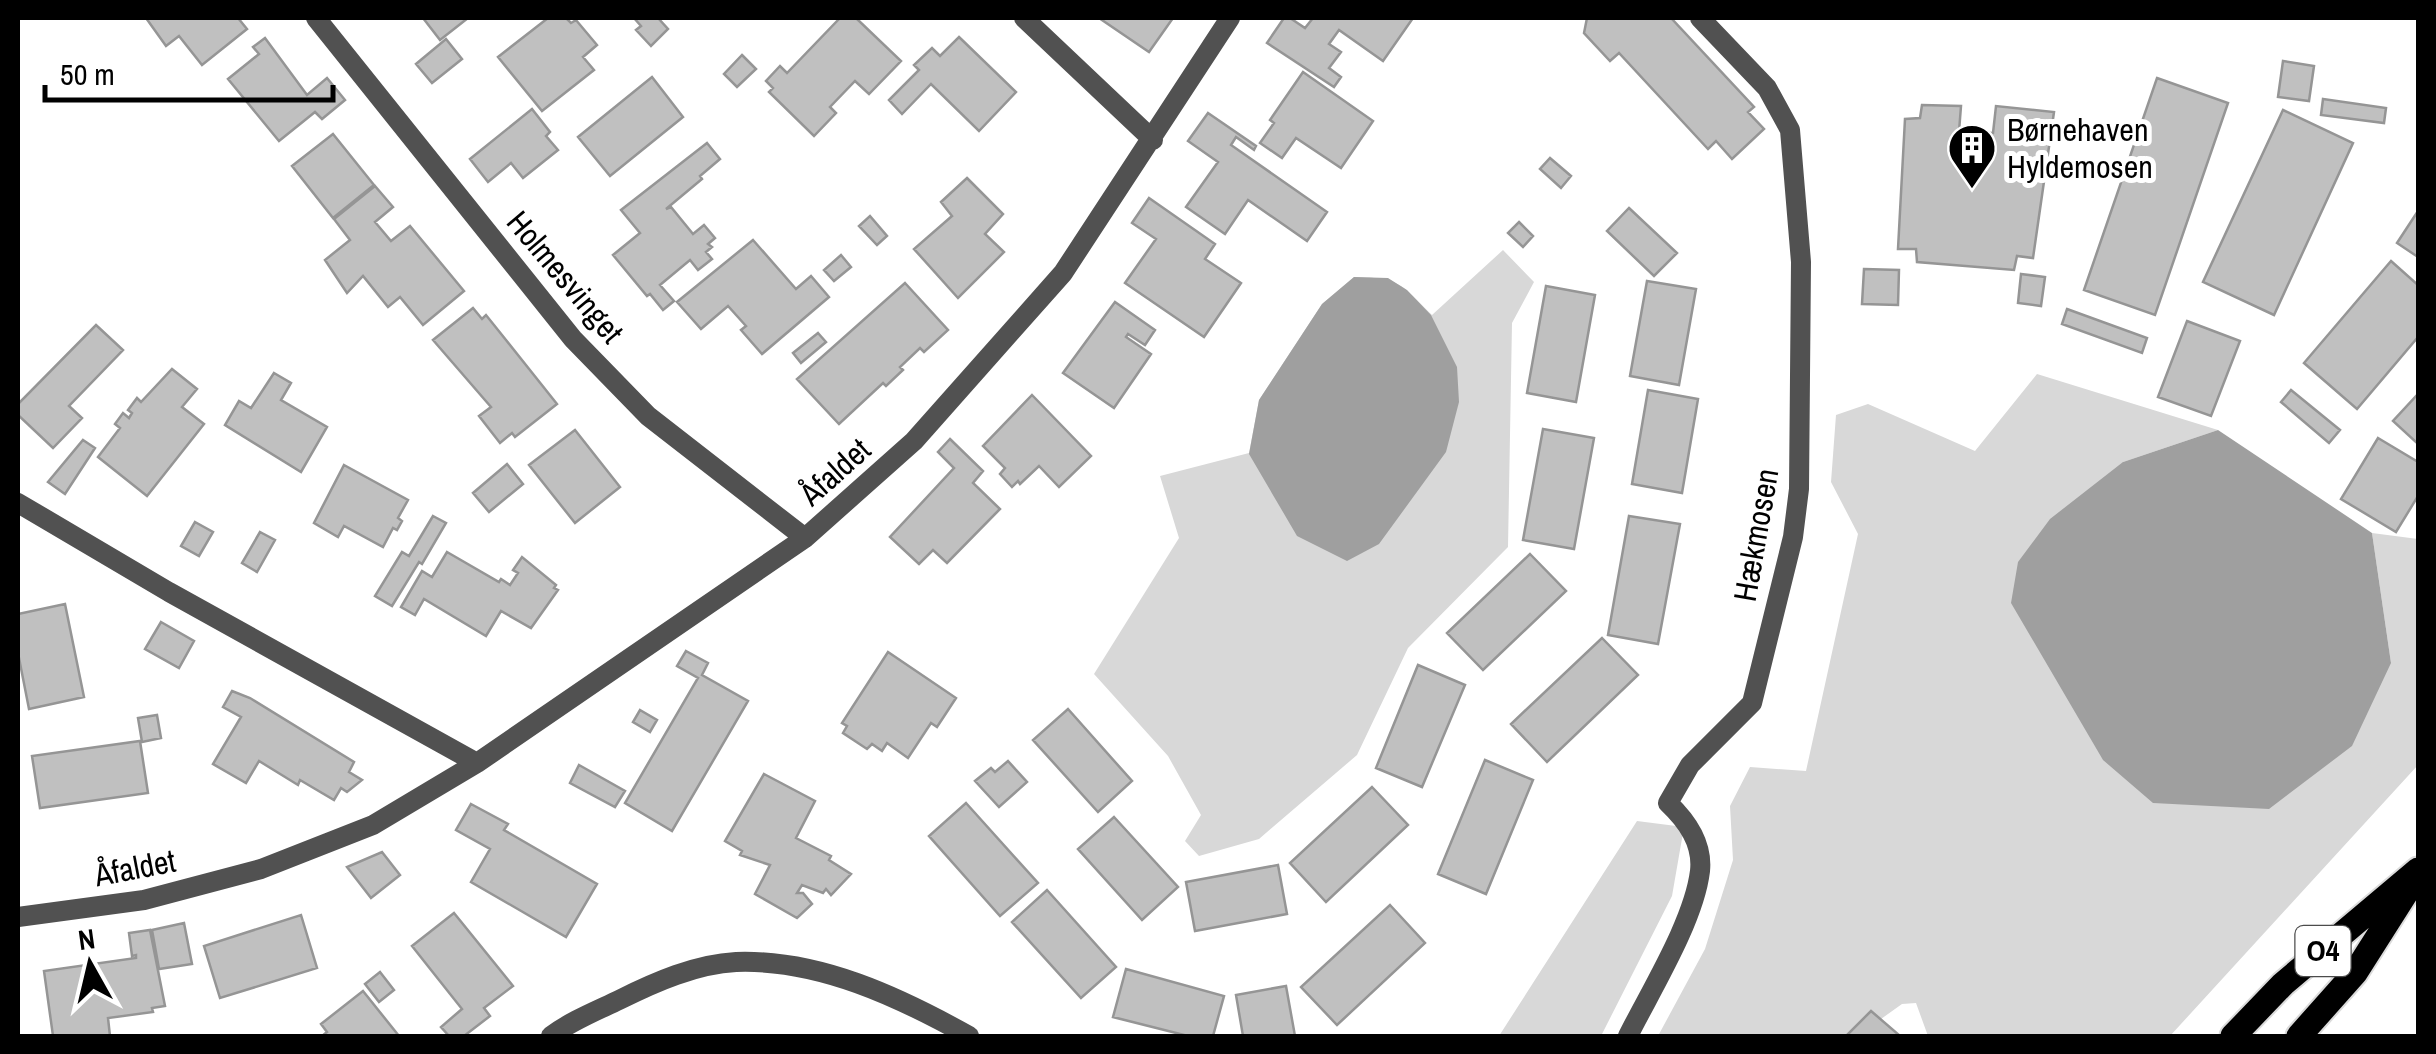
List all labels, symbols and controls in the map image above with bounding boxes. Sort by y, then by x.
scale bar [45,40,332,102]
text: 50 m [60,54,115,94]
place label: Børnehaven Hyldemosen [2007,108,2153,188]
building icon: Børnehaven Hyldemosen [1946,122,1998,190]
street label: Holmesvinget [497,201,633,352]
street label: Åfaldet [789,428,879,516]
street label: Hækmosen [1723,465,1788,605]
street label: Åfaldet [90,839,179,897]
north arrow [40,914,140,1014]
text: N [76,919,97,959]
road number: O4 [2296,926,2350,976]

